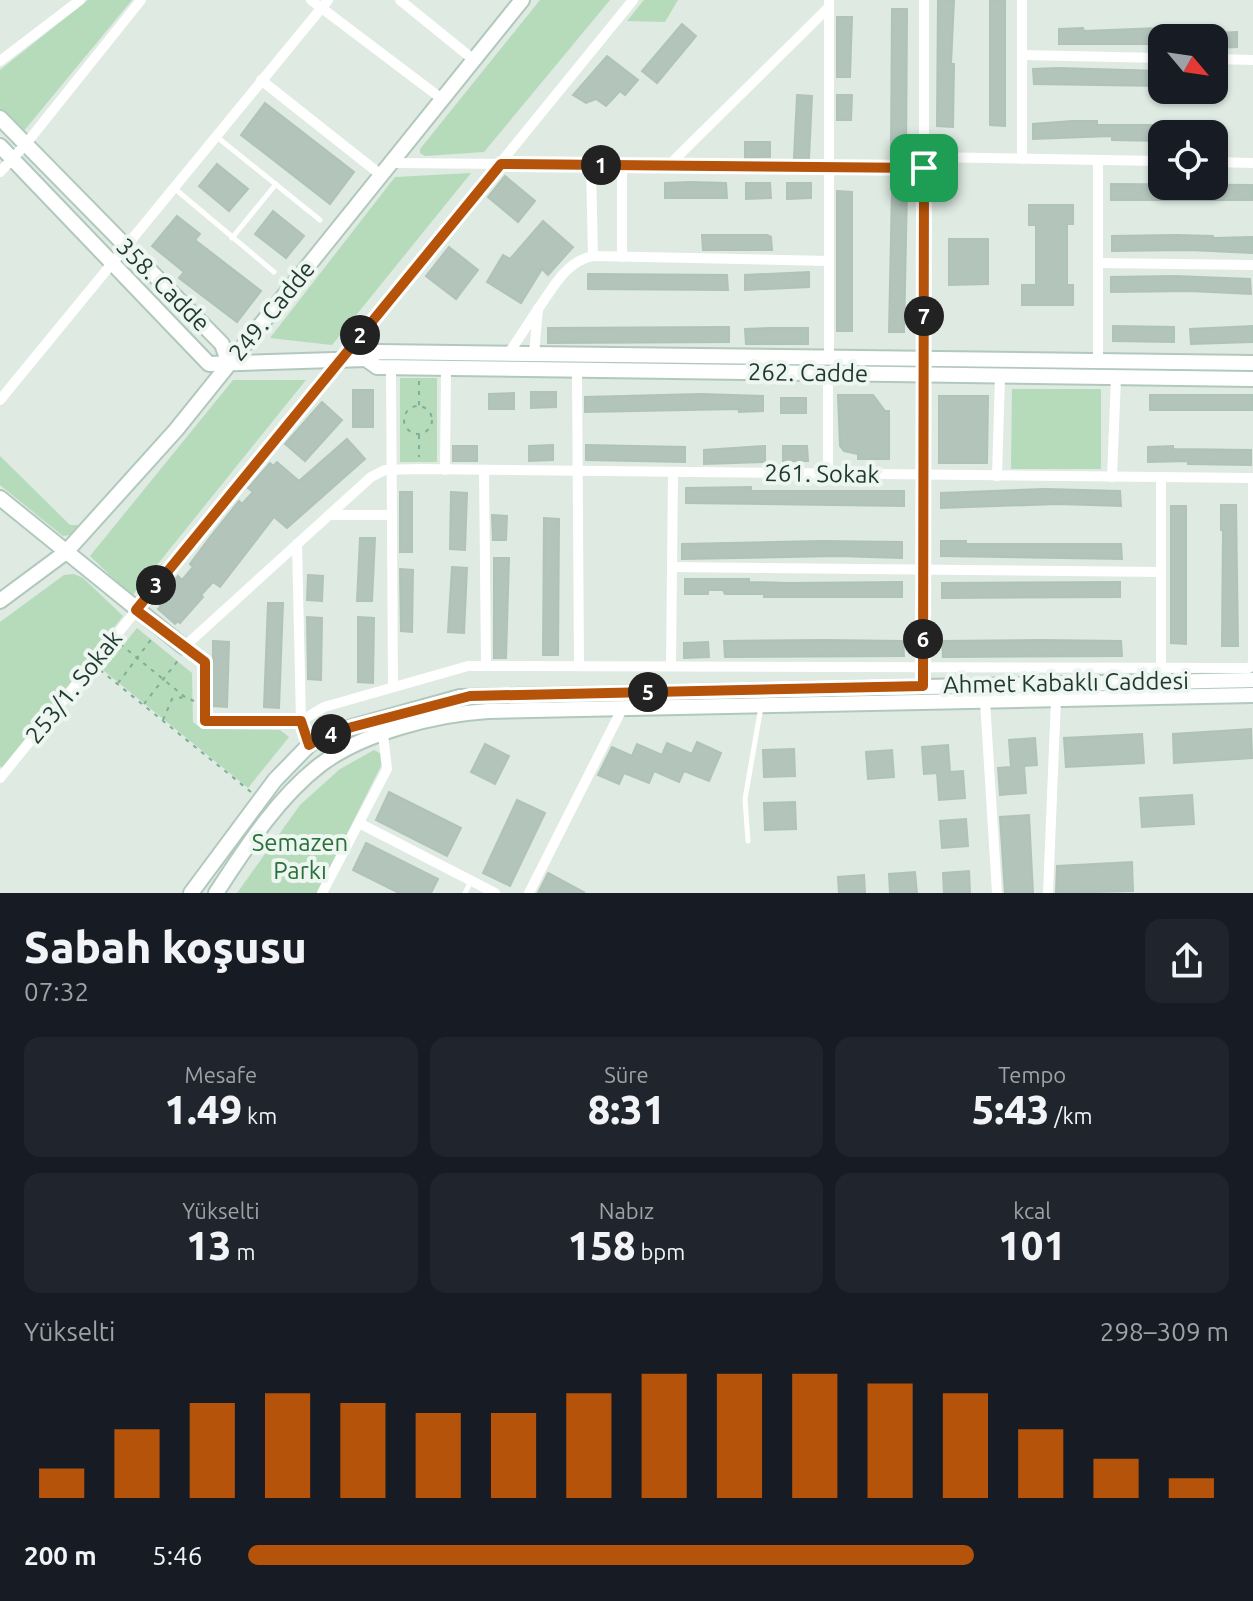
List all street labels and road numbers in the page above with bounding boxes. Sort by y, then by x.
street label: 358. Cadde [111,233,215,337]
street label: 249. Cadde [223,255,320,366]
street label: 262. Cadde [748,358,868,387]
street label: 261. Sokak [764,459,880,488]
street label: 253/1. Sokak [20,625,127,749]
street label: Ahmet Kabaklı Caddesi [943,667,1189,698]

